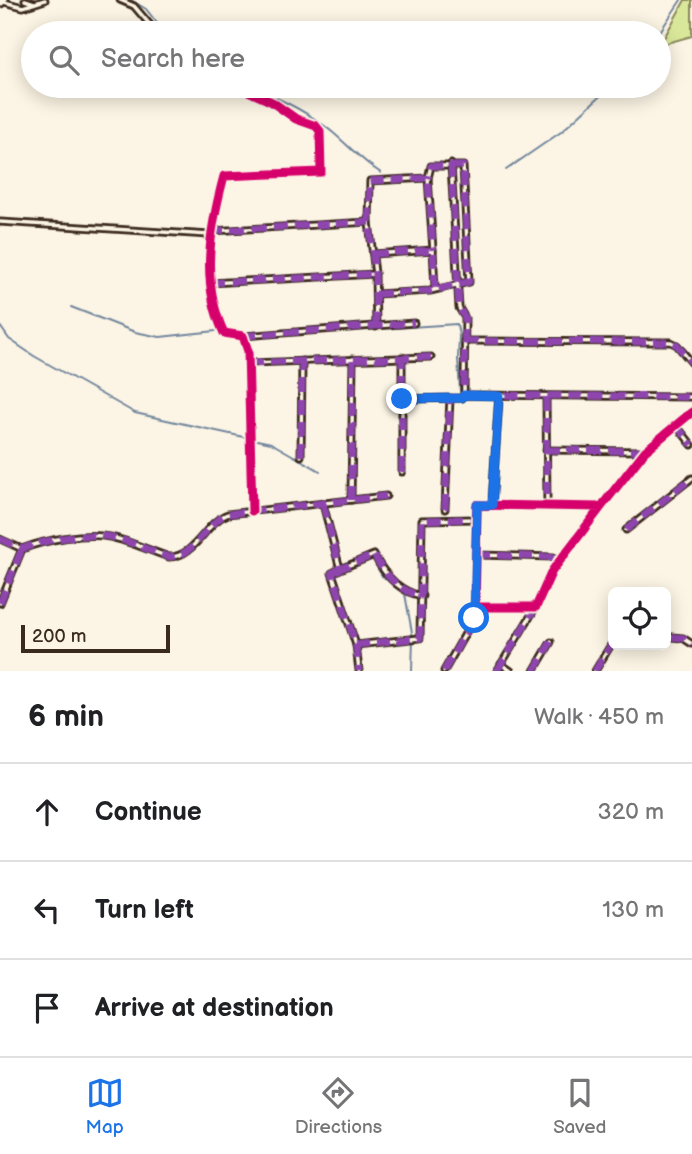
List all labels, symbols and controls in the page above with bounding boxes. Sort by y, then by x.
search box [21,21,671,98]
icon: search [45,41,83,79]
text: Search here [101,44,245,75]
route end [386,383,417,414]
map controls [608,587,671,650]
button: locate [608,587,671,650]
route start [458,602,489,633]
scale bar [21,622,170,654]
text: 200 m [32,625,86,648]
text: 6 min [28,699,104,735]
text: Walk · 450 m [534,703,664,731]
icon: ahead [28,793,66,831]
text: Continue [95,797,202,828]
text: 320 m [598,798,664,826]
icon: left [28,891,66,929]
text: Turn left [95,895,194,926]
text: 130 m [602,896,664,924]
icon: arrive [28,989,66,1027]
text: Arrive at destination [95,993,334,1024]
tab: Map [86,1074,124,1139]
tab: Directions [295,1074,382,1139]
tab: Saved [553,1074,606,1139]

